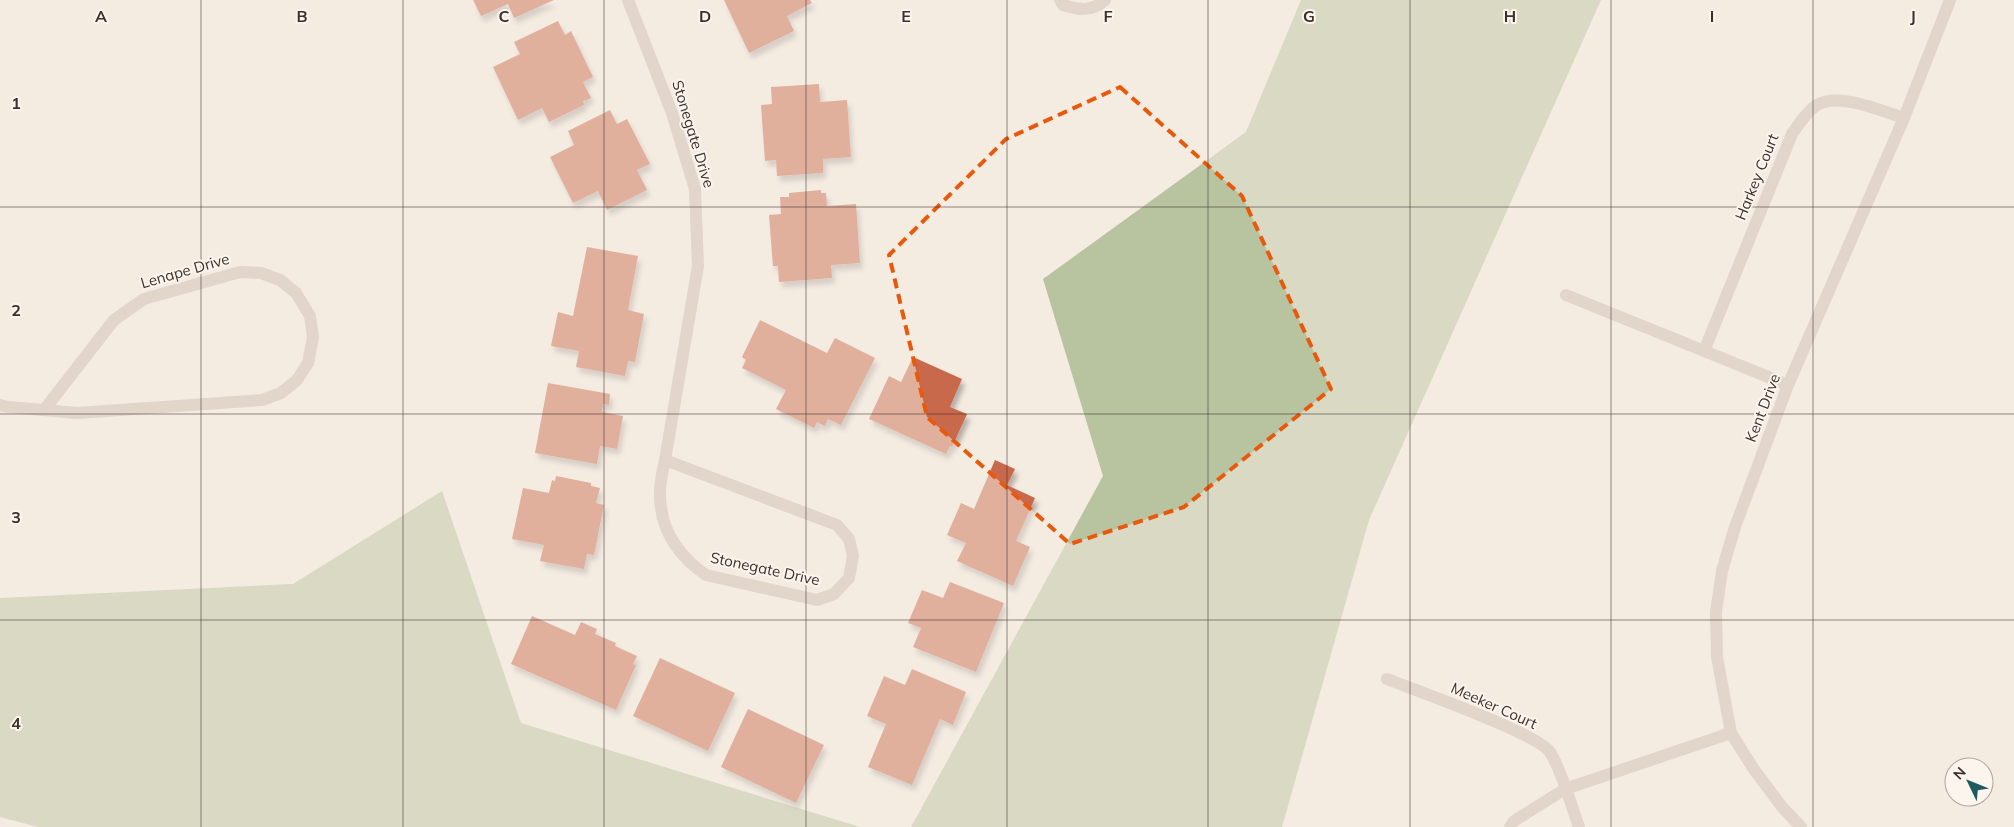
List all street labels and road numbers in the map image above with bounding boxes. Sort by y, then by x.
street label: Stonegate Drive [668,78,719,190]
street label: Harkey Court [1731,131,1782,223]
street label: Lenape Drive [138,249,231,292]
street label: Kent Drive [1741,371,1784,445]
street label: Stonegate Drive [709,548,822,589]
street label: Meeker Court [1448,678,1540,733]

